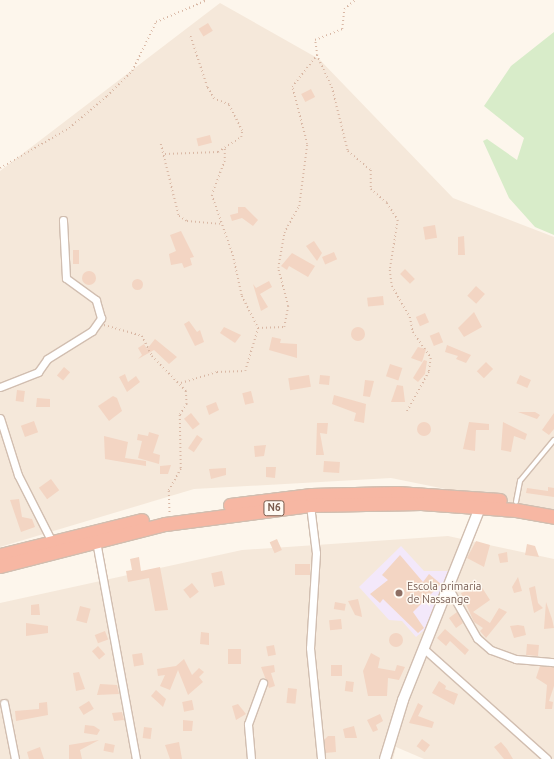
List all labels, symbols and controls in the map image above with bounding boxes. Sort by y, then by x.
road number: N6 [263,500,285,516]
place label: Escola primaria de Nassange [407,580,481,606]
marker: Escola primaria de Nassange [394,588,404,598]

